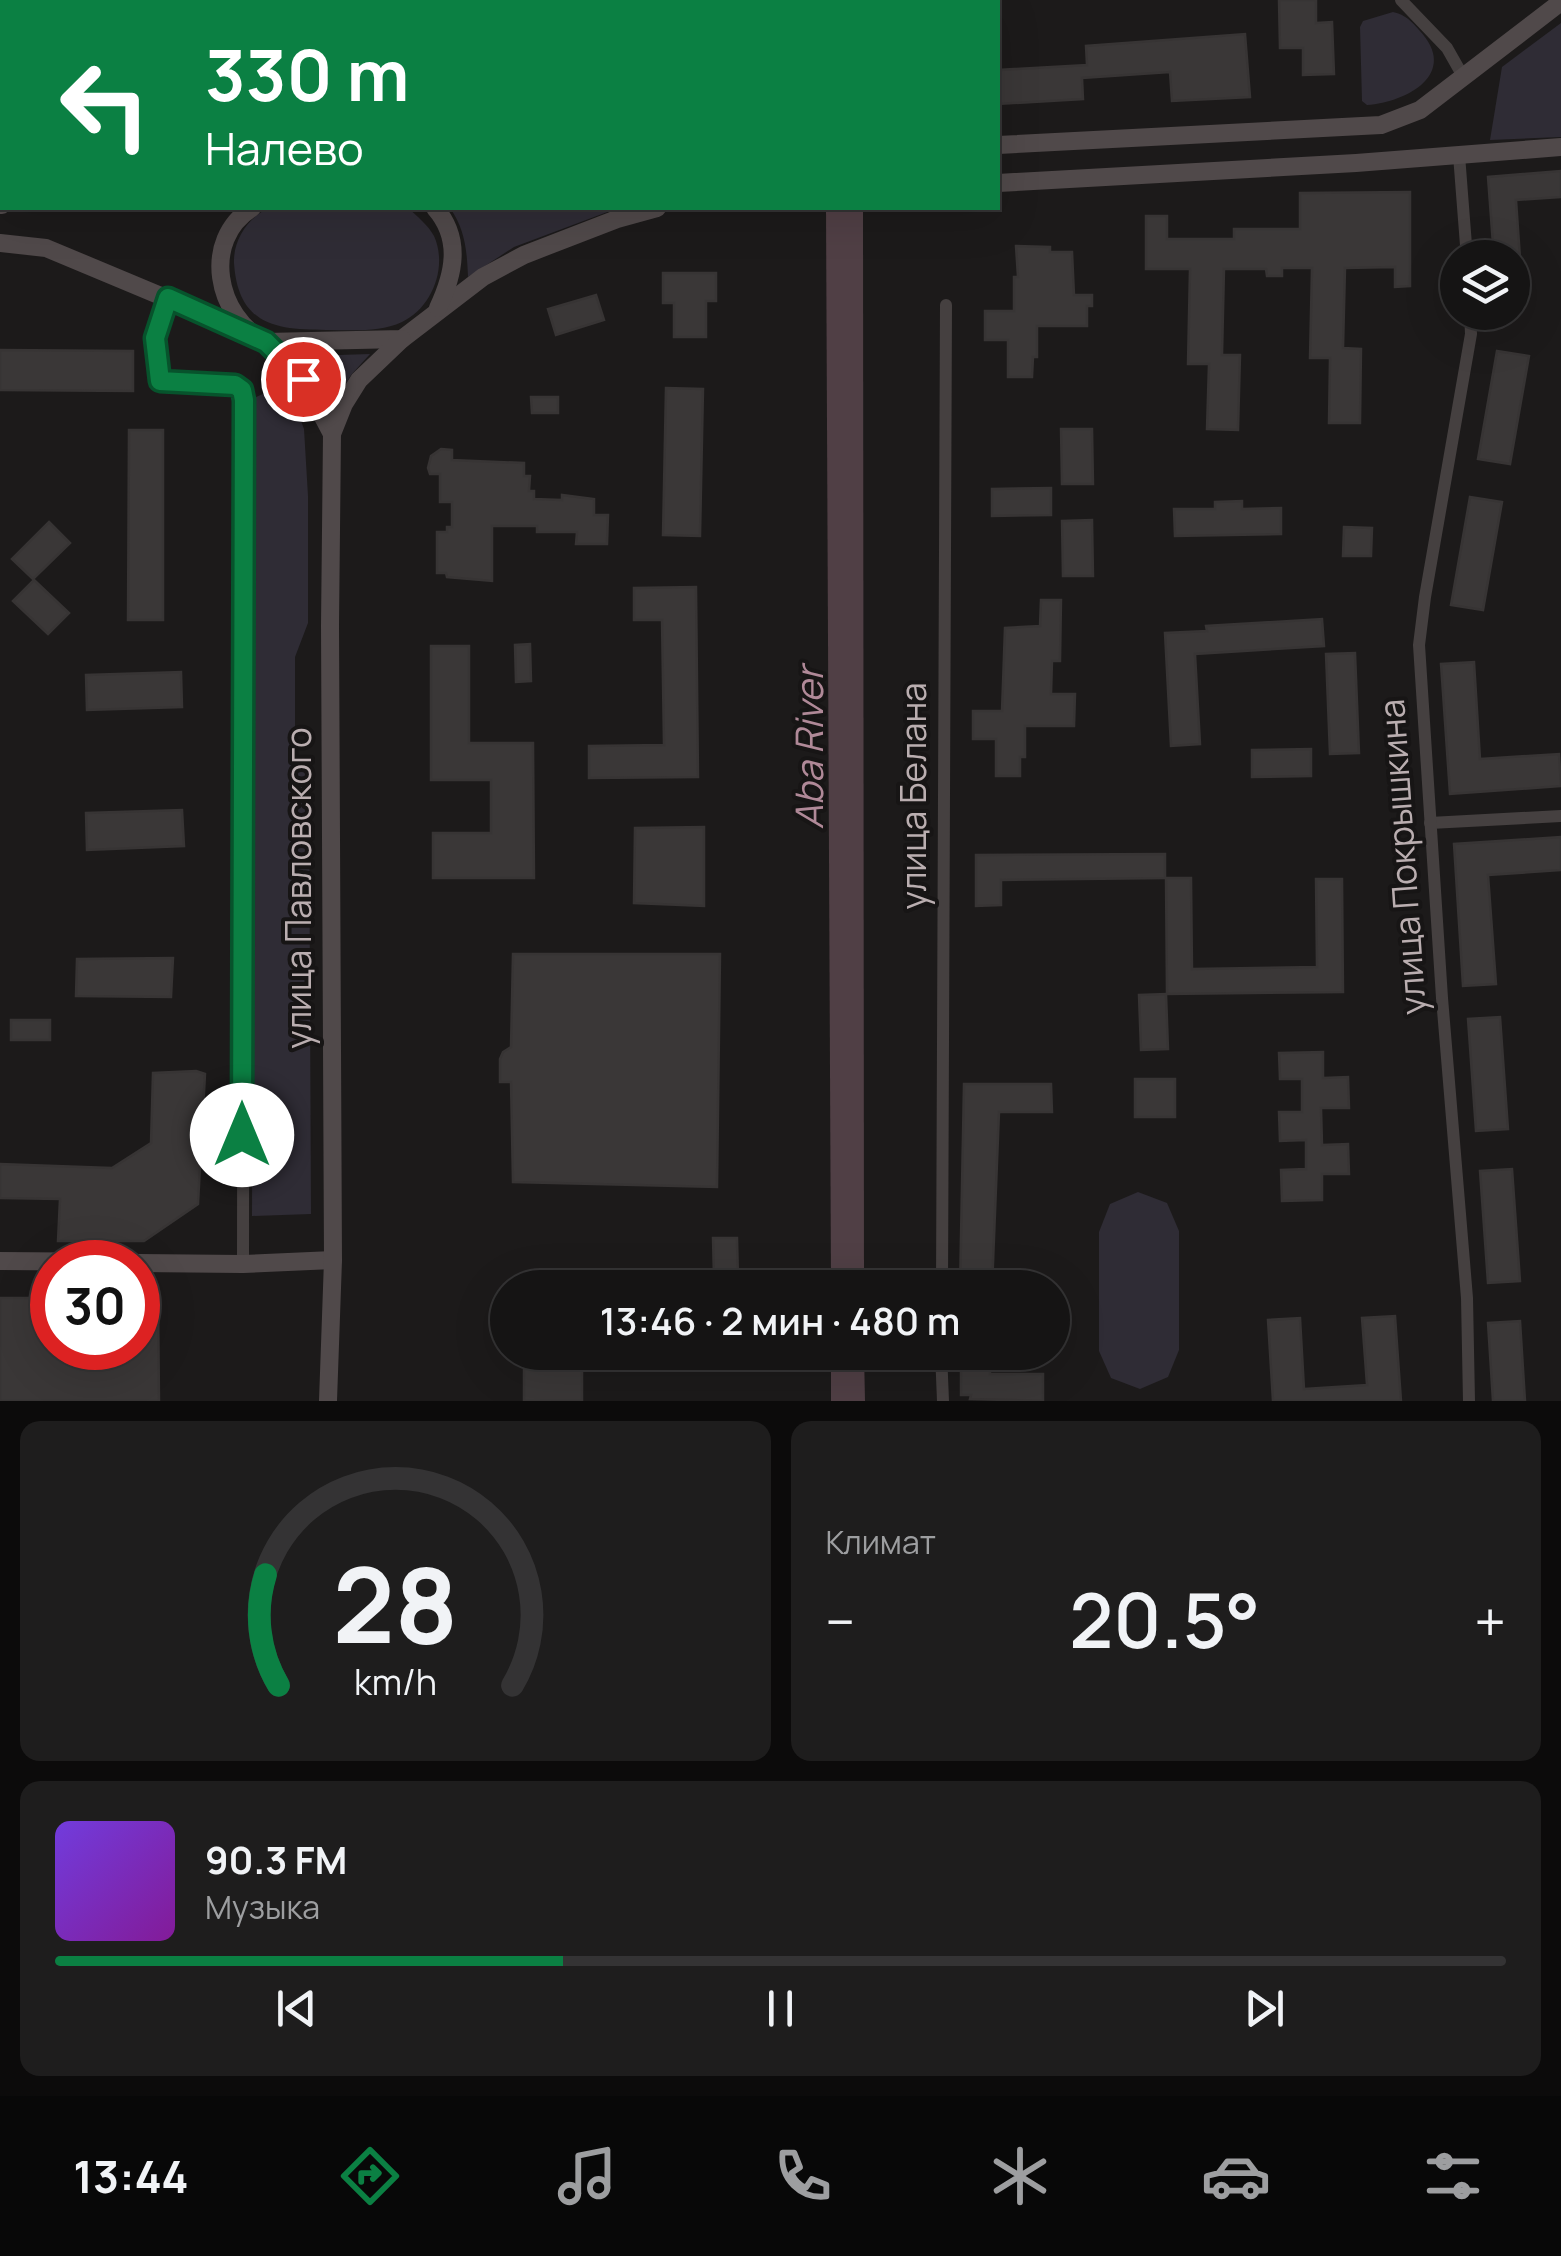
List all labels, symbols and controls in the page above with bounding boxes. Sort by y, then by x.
text: 330 m [205,26,409,122]
icon: left [40,40,170,170]
text: Налево [205,117,364,179]
map controls [1440,240,1530,330]
button: layers [1440,240,1530,330]
pin [261,337,346,422]
icon: arrive [276,352,331,407]
water label: Aba River [782,662,834,829]
street label: улица Белана [889,682,937,910]
street label: улица Покрышкина [1367,698,1437,1016]
street label: улица Павловского [274,727,322,1049]
position arrow [190,1083,294,1187]
speed limit sign: 30 [30,1240,160,1370]
text: 13:46 · 2 мин · 480 m [600,1294,960,1346]
text: Климат [826,1520,936,1564]
text: 28 [332,1532,458,1674]
text: 20.5° [1069,1568,1260,1671]
text: − [826,1583,855,1659]
text: + [1474,1583,1506,1659]
text: km/h [354,1657,437,1706]
text: 90.3 FM [205,1833,347,1885]
text: Музыка [205,1885,320,1929]
icon: previous [269,1981,324,2036]
icon: pause [753,1981,808,2036]
icon: next [1237,1981,1292,2036]
icon: directions [335,2141,405,2211]
icon: music [552,2141,622,2211]
icon: phone [768,2141,838,2211]
icon: climate [985,2141,1055,2211]
icon: car [1201,2141,1271,2211]
icon: filters [1418,2141,1488,2211]
text: 13:44 [73,2145,189,2207]

